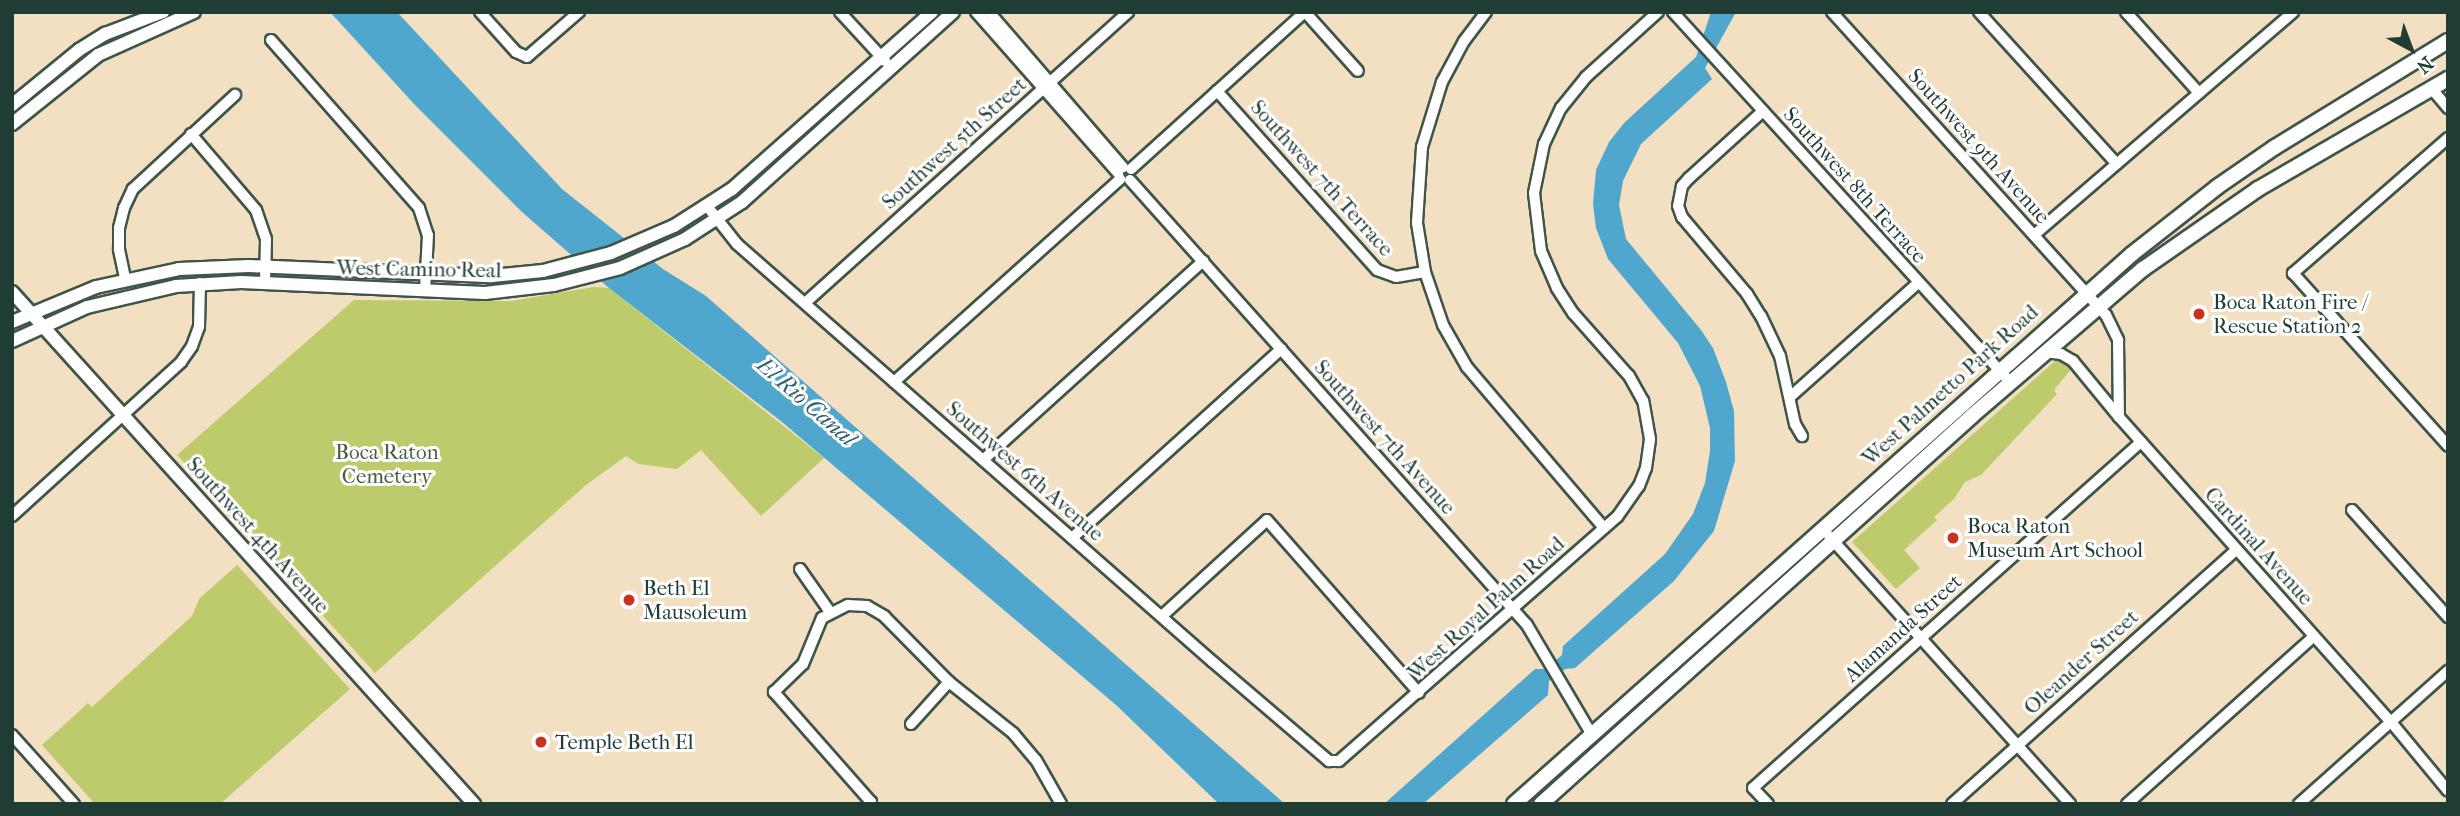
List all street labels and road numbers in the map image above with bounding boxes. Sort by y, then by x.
street label: Southwest 9th Avenue [1903,63,2055,229]
street label: Southwest 5th Street [877,72,1031,214]
street label: Southwest 7th Terrace [1245,95,1399,261]
street label: Southwest 8th Terrace [1778,102,1932,268]
street label: West Camino Real [336,255,502,283]
street label: West Palmetto Park Road [1857,299,2043,471]
street label: Southwest 7th Avenue [1309,355,1461,519]
street label: Southwest 6th Avenue [941,396,1109,546]
street label: Southwest 4th Avenue [181,452,335,618]
street label: Cardinal Avenue [2199,482,2319,610]
street label: West Royal Palm Road [1403,531,1569,685]
street label: Alamanda Street [1839,569,1967,687]
street label: Oleander Street [2019,604,2143,720]

